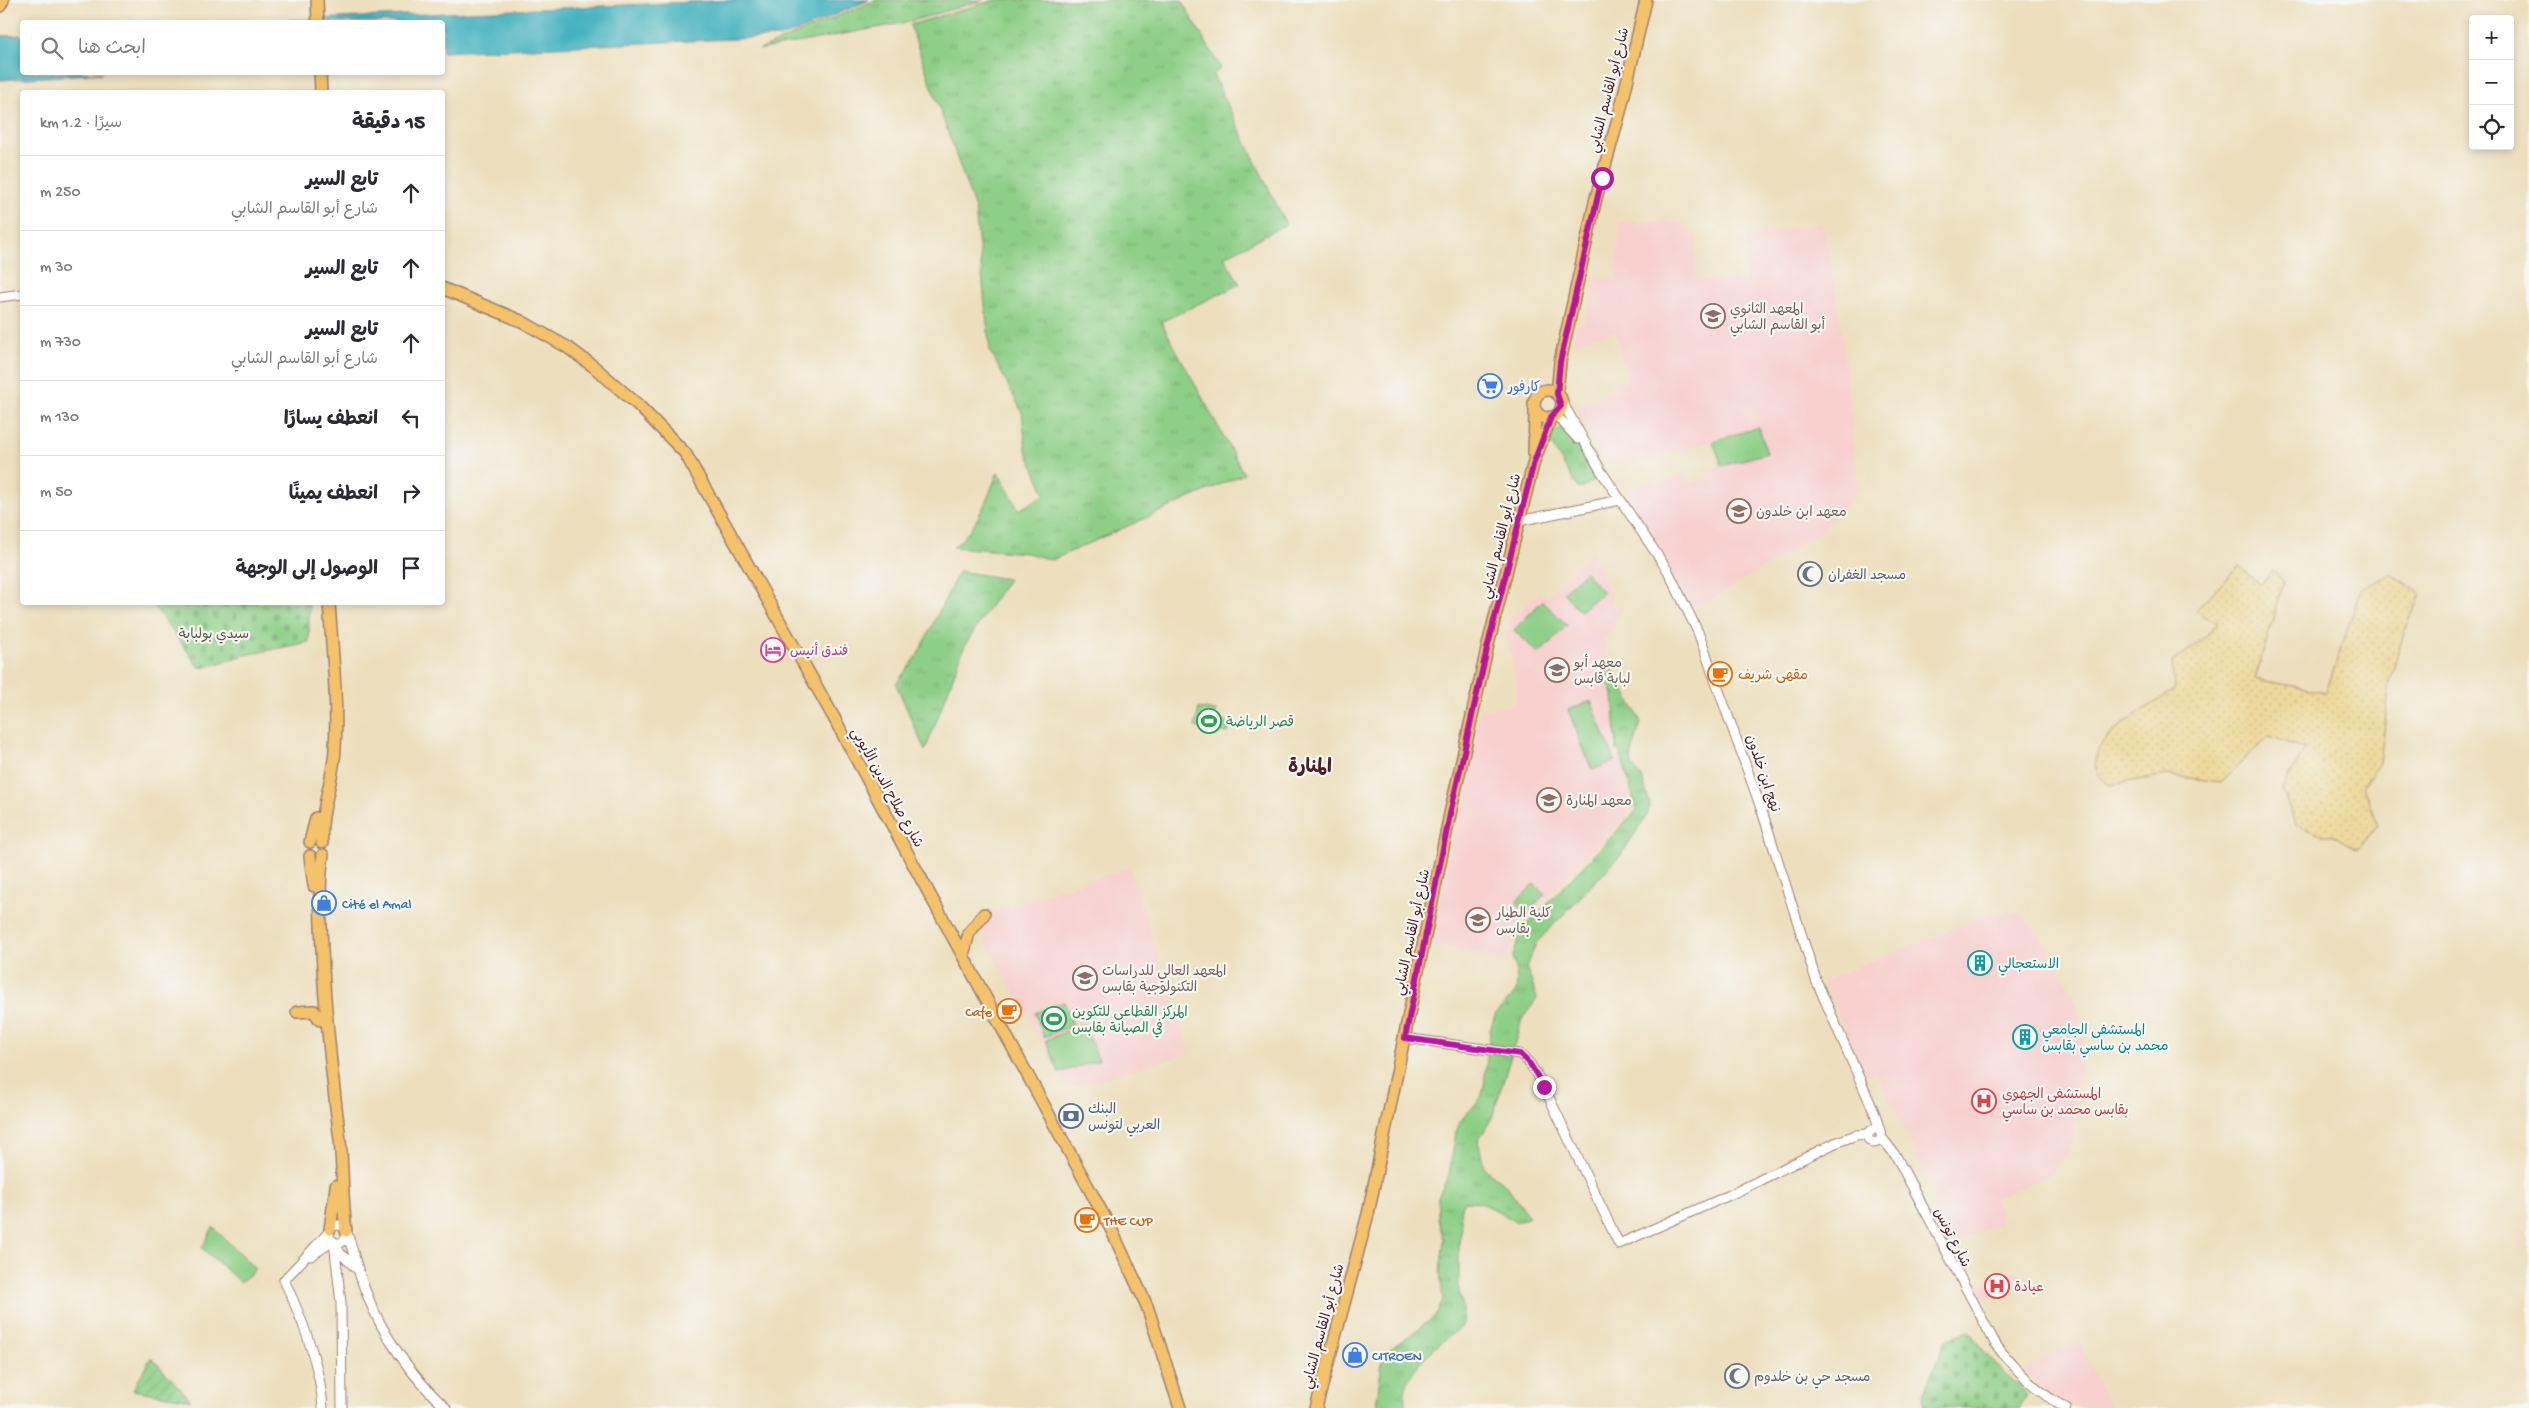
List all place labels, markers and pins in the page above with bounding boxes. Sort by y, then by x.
place label: المعهد الثانوي أبو القاسم الشابي [1730,302,1826,337]
school or university icon: المعهد الثانوي أبو القاسم الشابي [1700,303,1726,329]
supermarket icon: كارفور [1477,373,1503,399]
place label: كارفور [1507,380,1540,397]
school or university icon: معهد ابن خلدون [1726,498,1752,524]
place label: معهد ابن خلدون [1756,505,1847,522]
mosque icon: مسجد الغفران [1797,561,1823,587]
place label: مسجد الغفران [1828,568,1906,585]
hotel icon: فندق أنيس [760,637,786,663]
place label: فندق أنيس [790,642,848,661]
place label: معهد أبو لبابة قابس [1573,654,1631,689]
school or university icon: معهد أبو لبابة قابس [1544,657,1570,683]
cafe icon: مقهى شريف [1707,661,1733,687]
place label: مقهى شريف [1738,668,1808,685]
sports icon: قصر الرياضة [1196,708,1222,734]
place label: قصر الرياضة [1226,715,1294,732]
school or university icon: معهد المنارة [1536,787,1562,813]
place label: معهد المنارة [1566,794,1632,811]
shop icon: Cité el Amal [311,890,337,916]
place label: Cité el Amal [342,897,412,914]
place label: كلية الطيار بقابس [1495,906,1552,939]
school or university icon: كلية الطيار بقابس [1465,907,1491,933]
building icon: الاستعجالي [1967,950,1993,976]
place label: الاستعجالي [1998,957,2059,976]
place label: المعهد العالي للدراسات التكنولوجية بقابس [1102,964,1226,997]
school or university icon: المعهد العالي للدراسات التكنولوجية بقابس [1072,965,1098,991]
cafe icon: Cafe [996,998,1022,1024]
place label: Cafe [965,1005,993,1022]
place label: المركز القطاعى للتكوين في الصيانة بقابس [1072,1005,1188,1038]
sports icon: المركز القطاعى للتكوين في الصيانة بقابس [1041,1006,1067,1032]
place label: المستشفى الجامعي محمد بن ساسي بقابس [2042,1023,2168,1058]
building icon: المستشفى الجامعي محمد بن ساسي بقابس [2012,1024,2038,1050]
place label: المستشفى الجهوي بقابس محمد بن ساسي [2002,1087,2128,1122]
hospital icon: المستشفى الجهوي بقابس محمد بن ساسي [1971,1088,1997,1114]
place label: البنك العربي لتونس [1088,1102,1160,1137]
bank icon: البنك العربي لتونس [1058,1103,1084,1129]
cafe icon: THE CUP [1074,1207,1100,1233]
place label: THE CUP [1103,1214,1153,1231]
hospital icon: عيادة [1984,1273,2010,1299]
place label: عيادة [2014,1280,2043,1297]
shop icon: CITROEN [1342,1342,1368,1368]
place label: CITROEN [1372,1349,1422,1366]
mosque icon: مسجد حي بن خلدوم [1724,1363,1750,1389]
place label: مسجد حي بن خلدوم [1754,1370,1870,1389]

